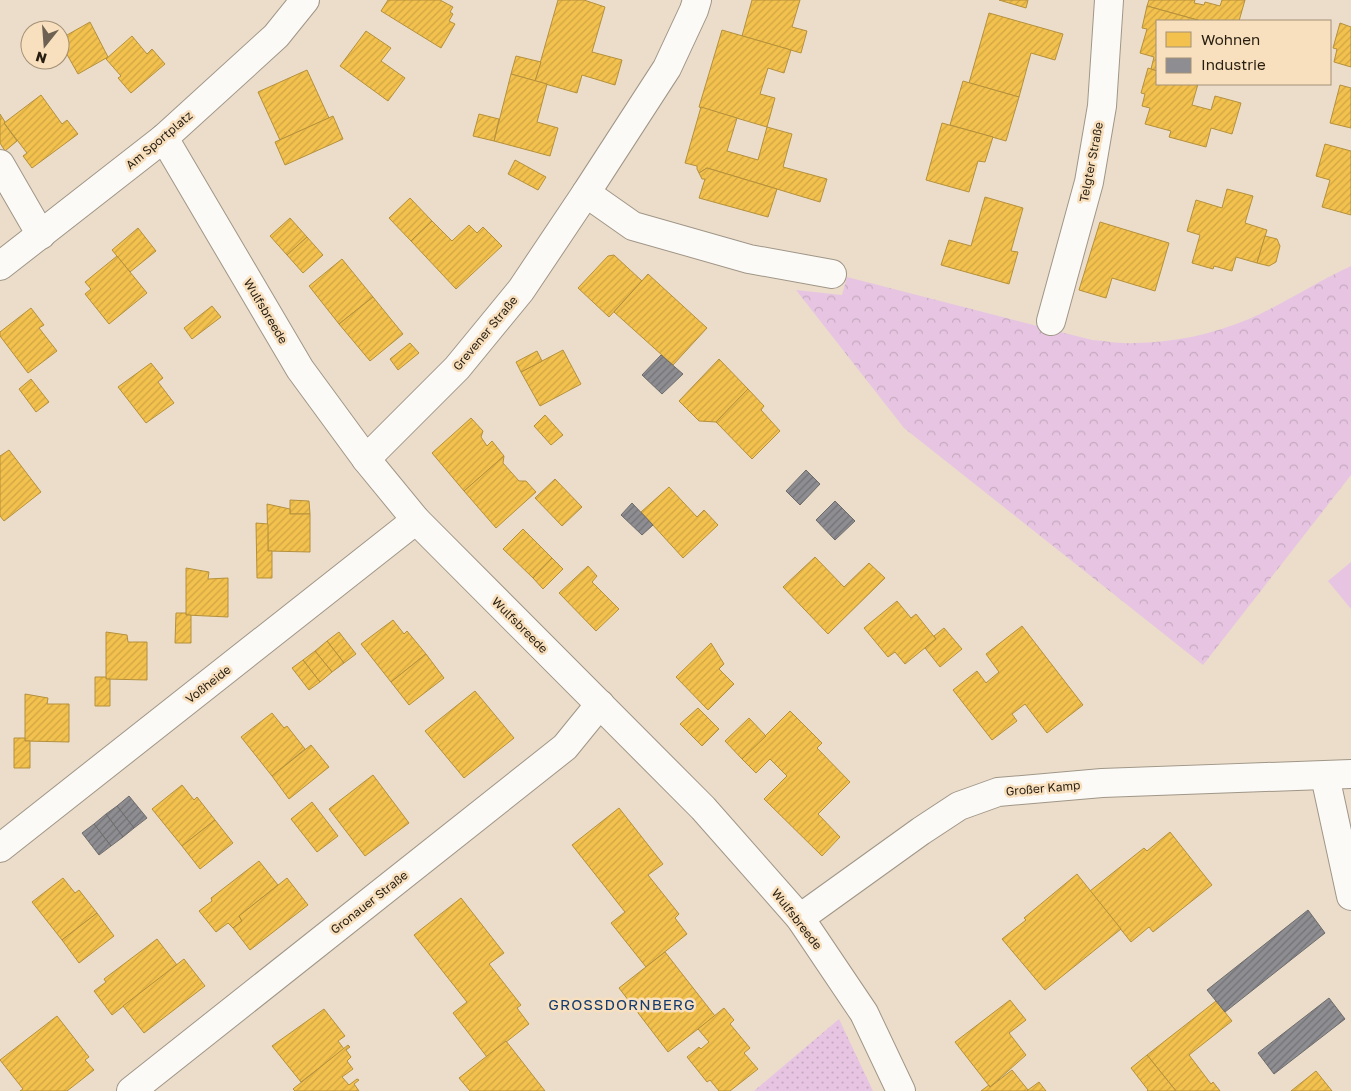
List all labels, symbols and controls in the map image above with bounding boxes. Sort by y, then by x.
north arrow [20,20,70,70]
legend [1156,20,1331,85]
text: Wohnen [1201,30,1260,48]
text: N [33,48,49,68]
text: Industrie [1201,55,1266,73]
street label: Am Sportplatz [123,108,195,172]
street label: Telgter Straße [1076,121,1106,203]
street label: Wulfsbreede [241,276,291,346]
street label: Grevener Straße [449,293,521,373]
street label: Wulfsbreede [489,594,551,656]
street label: Voßheide [182,662,234,706]
street label: Großer Kamp [1005,777,1081,799]
street label: Gronauer Straße [327,867,411,937]
street label: Wulfsbreede [769,886,825,952]
district label: GROSSDORNBERG [548,995,696,1013]

